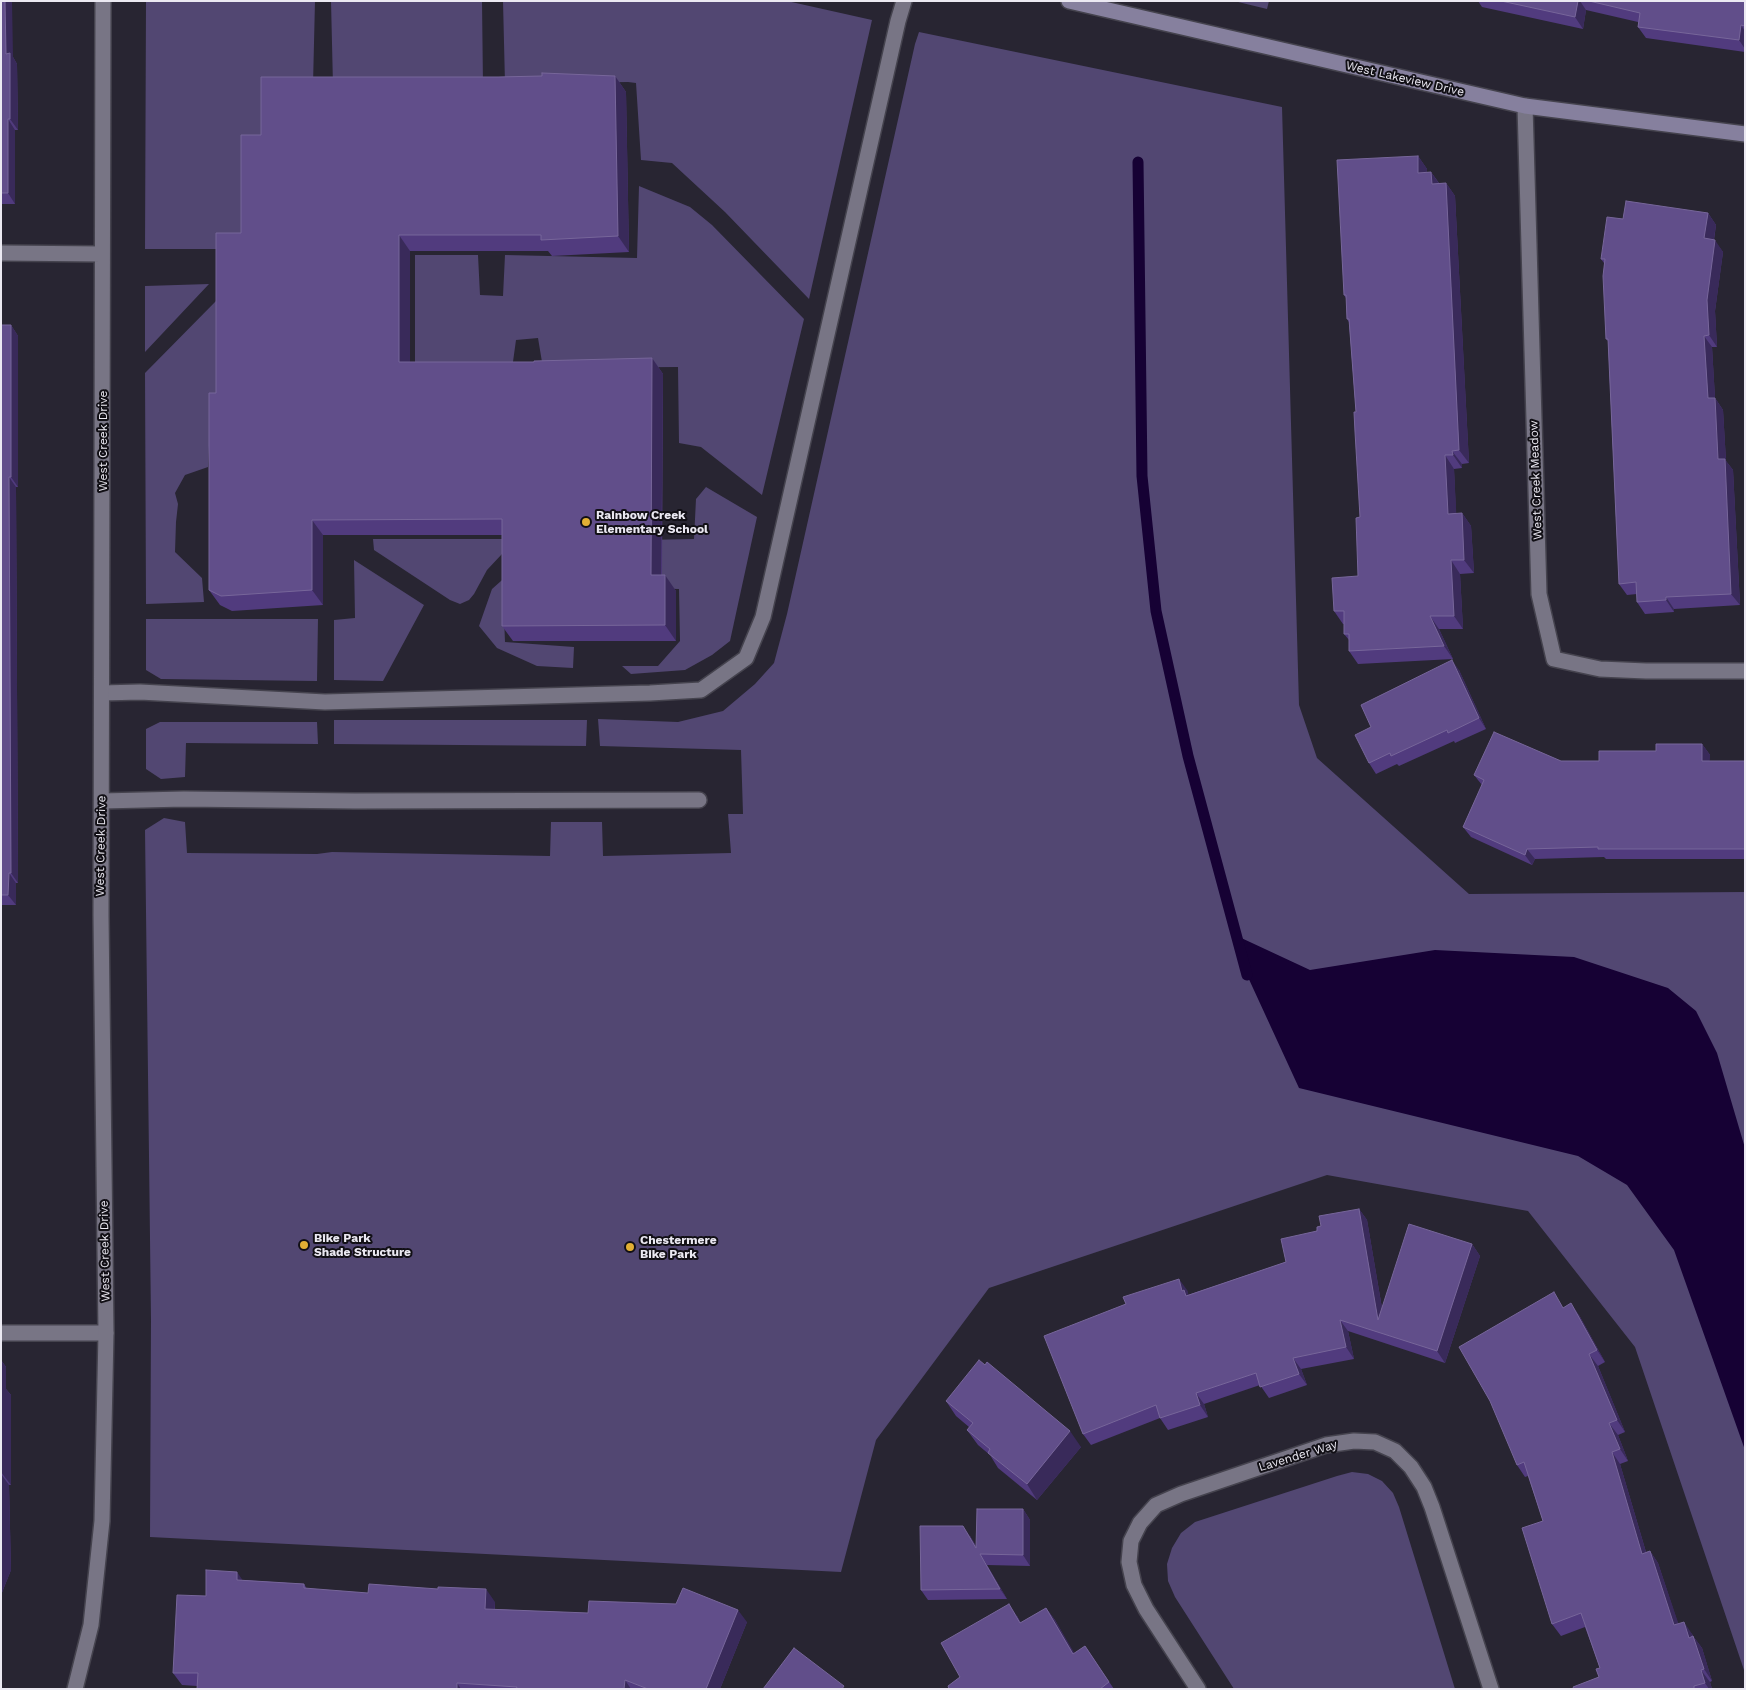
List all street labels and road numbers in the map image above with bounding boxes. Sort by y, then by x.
street label: West Lakeview Drive [1344,58,1466,100]
street label: West Creek Drive [96,390,110,492]
street label: West Creek Meadow [1527,420,1545,540]
street label: West Creek Drive [93,795,109,897]
street label: West Creek Drive [97,1200,113,1302]
street label: Lavender Way [1257,1437,1339,1475]

